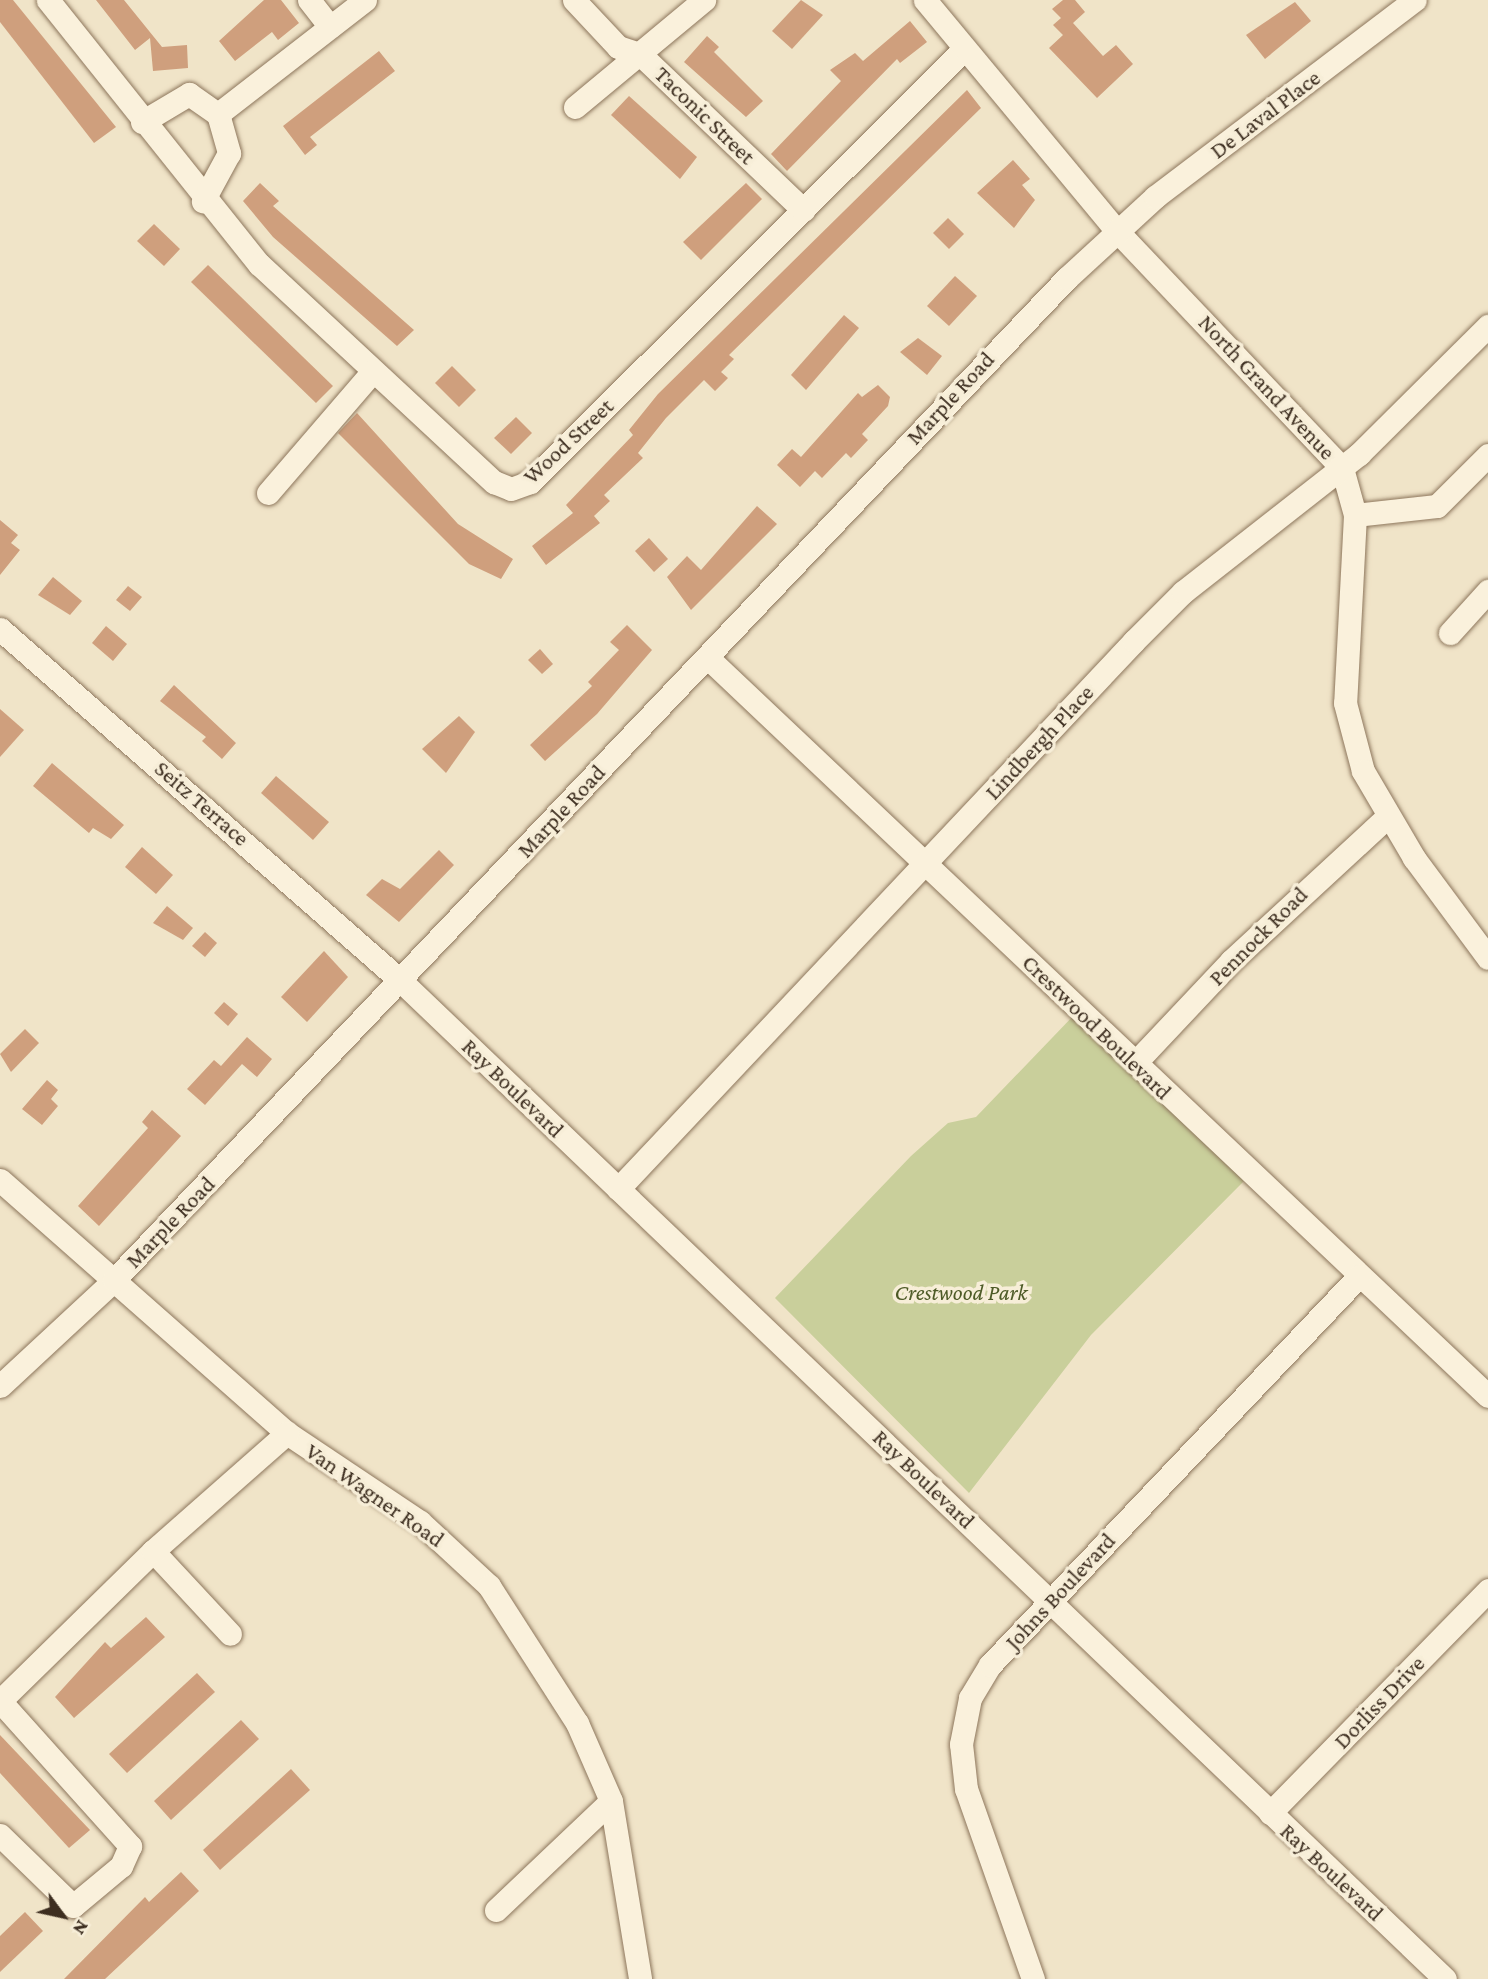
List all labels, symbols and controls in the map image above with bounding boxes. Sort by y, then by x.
street label: Taconic Street [649,60,761,170]
street label: De Laval Place [1204,64,1326,164]
street label: North Grand Avenue [1193,309,1341,465]
street label: Marple Road [900,346,1000,450]
street label: Wood Street [517,392,619,490]
street label: Lindbergh Place [979,679,1099,805]
street label: Seitz Terrace [149,754,255,852]
street label: Marple Road [511,759,611,863]
street label: Pennock Road [1203,881,1313,991]
street label: Crestwood Boulevard [1017,949,1177,1105]
street label: Ray Boulevard [456,1033,570,1143]
street label: Marple Road [119,1170,221,1274]
park label: Crestwood Park [895,1278,1027,1306]
street label: Ray Boulevard [867,1424,981,1534]
street label: Van Wagner Road [300,1437,450,1553]
street label: Johns Boulevard [999,1527,1121,1655]
street label: Dorliss Drive [1328,1650,1430,1754]
street label: Ray Boulevard [1275,1817,1389,1927]
north arrow [28,1881,98,1951]
text: N [69,1917,93,1939]

